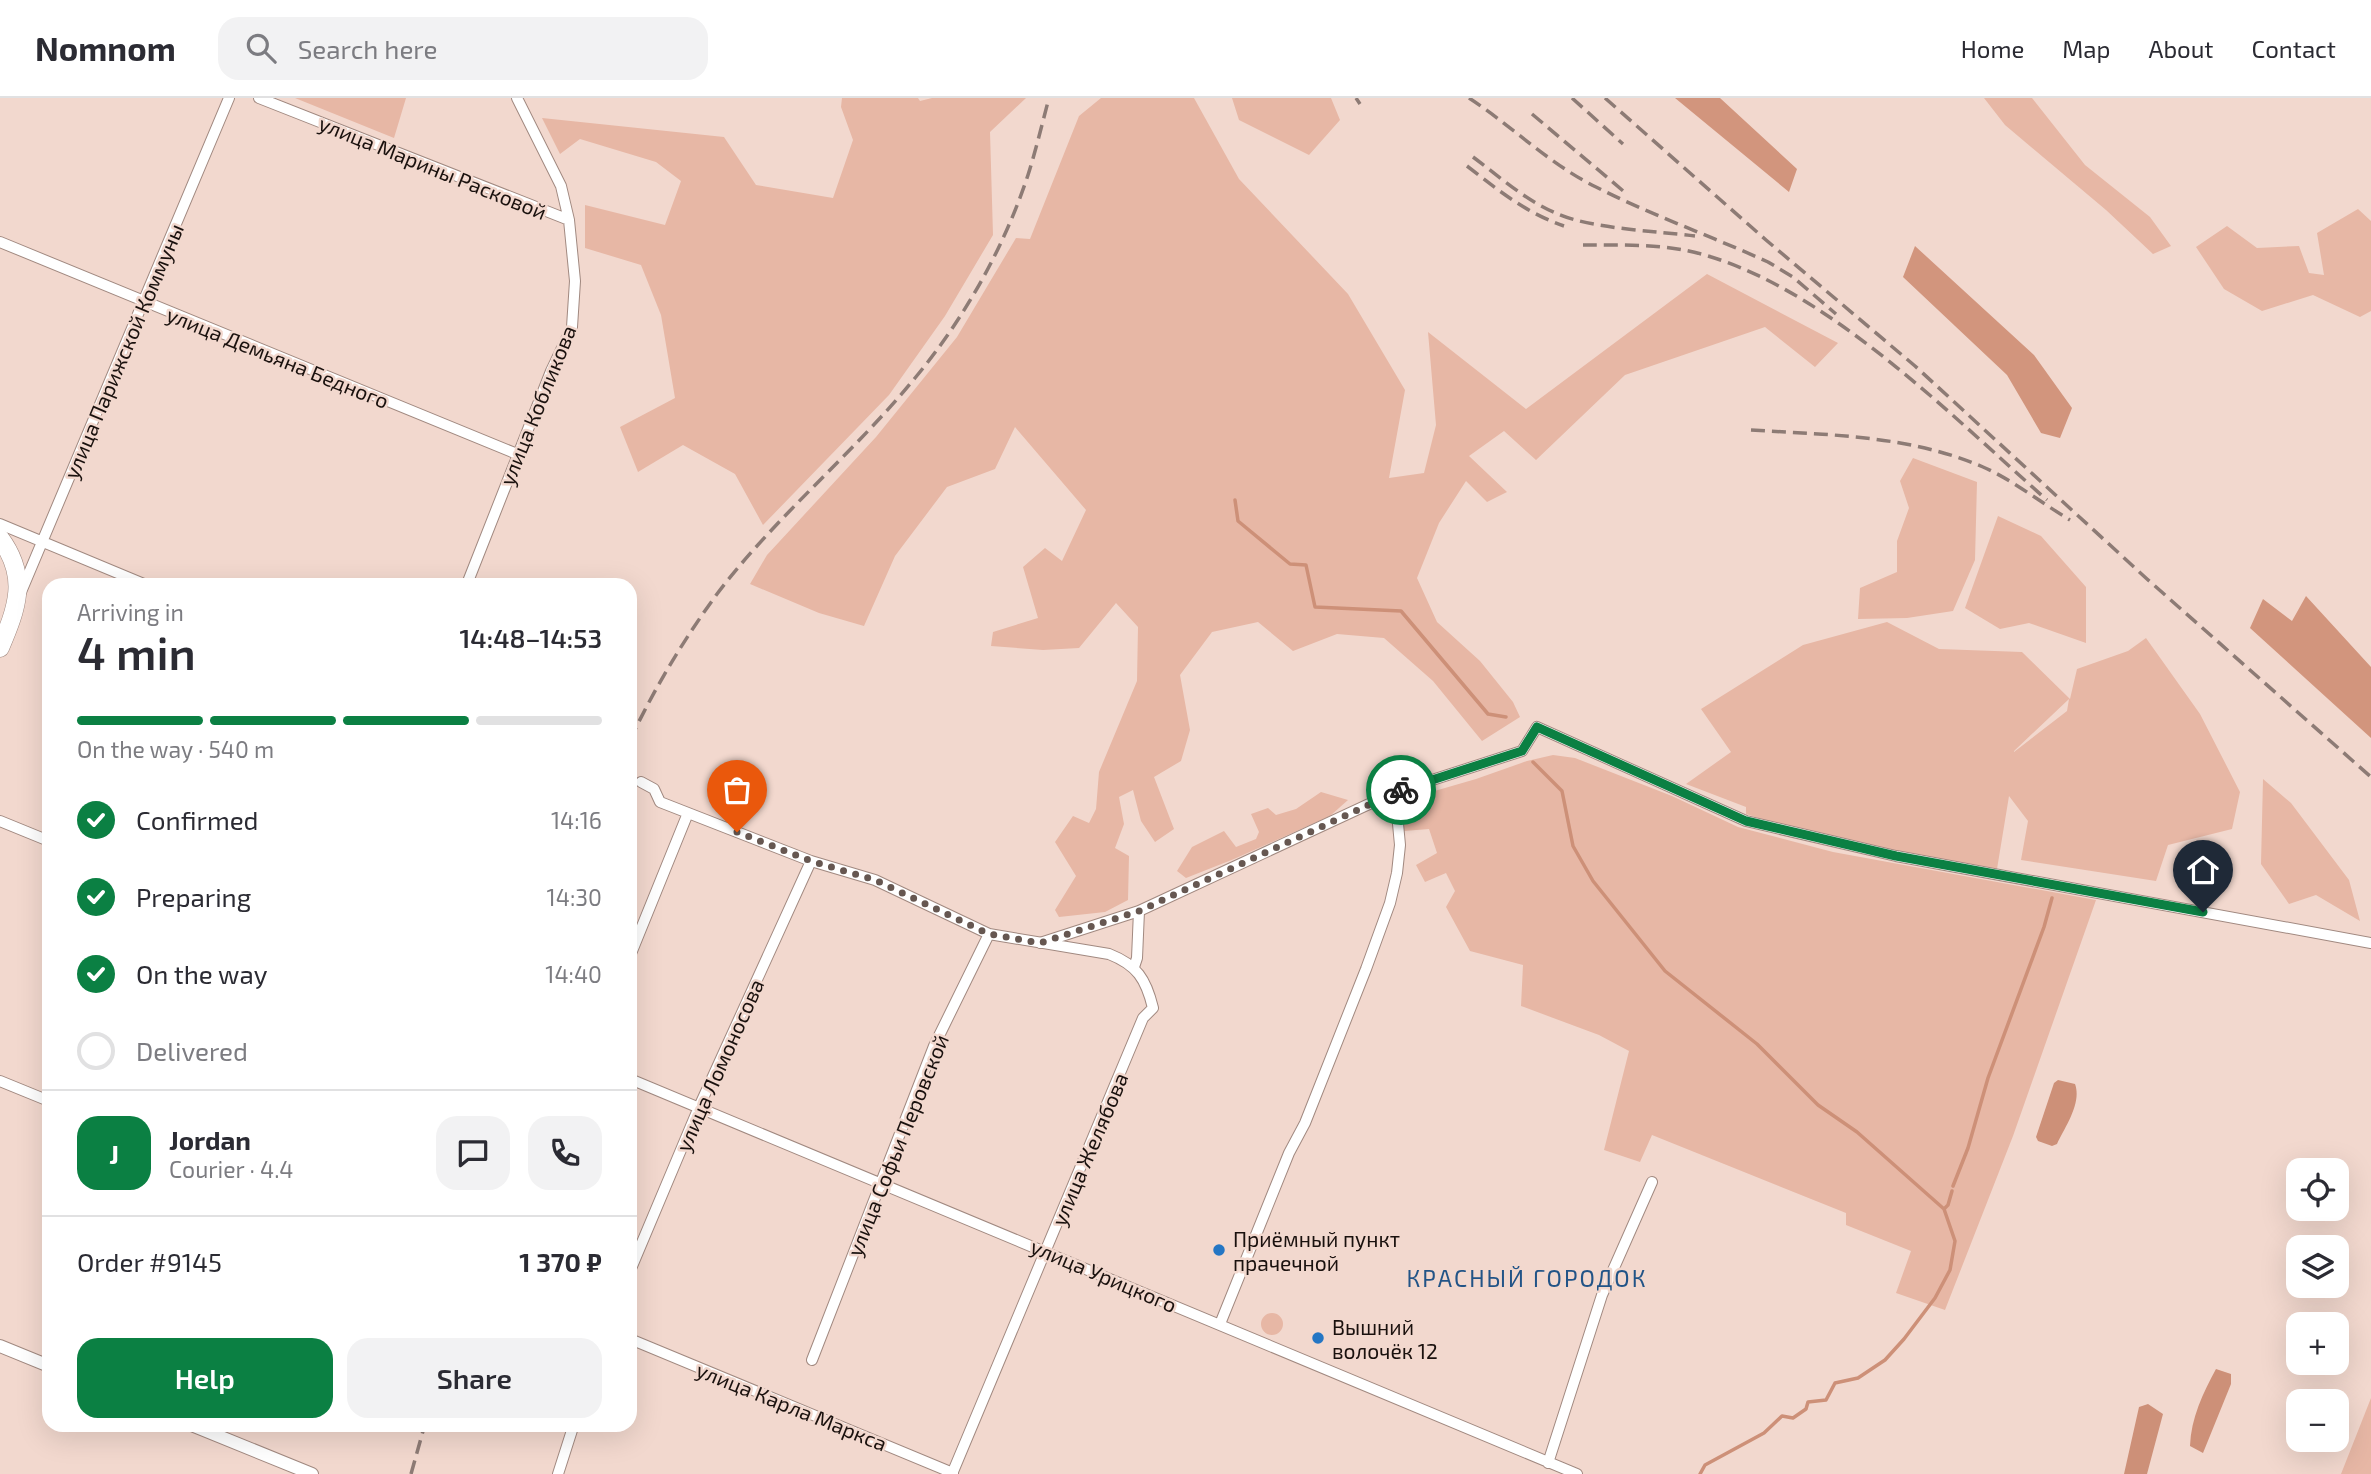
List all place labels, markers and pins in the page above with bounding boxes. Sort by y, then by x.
pin [707,760,767,832]
pin [2173,840,2233,912]
place label: Приёмный пункт прачечной [1233,1226,1400,1275]
marker: Приёмный пункт прачечной [1211,1242,1227,1258]
place label: Вышний волочёк 12 [1332,1314,1438,1363]
marker: Вышний волочёк 12 [1310,1330,1326,1346]

